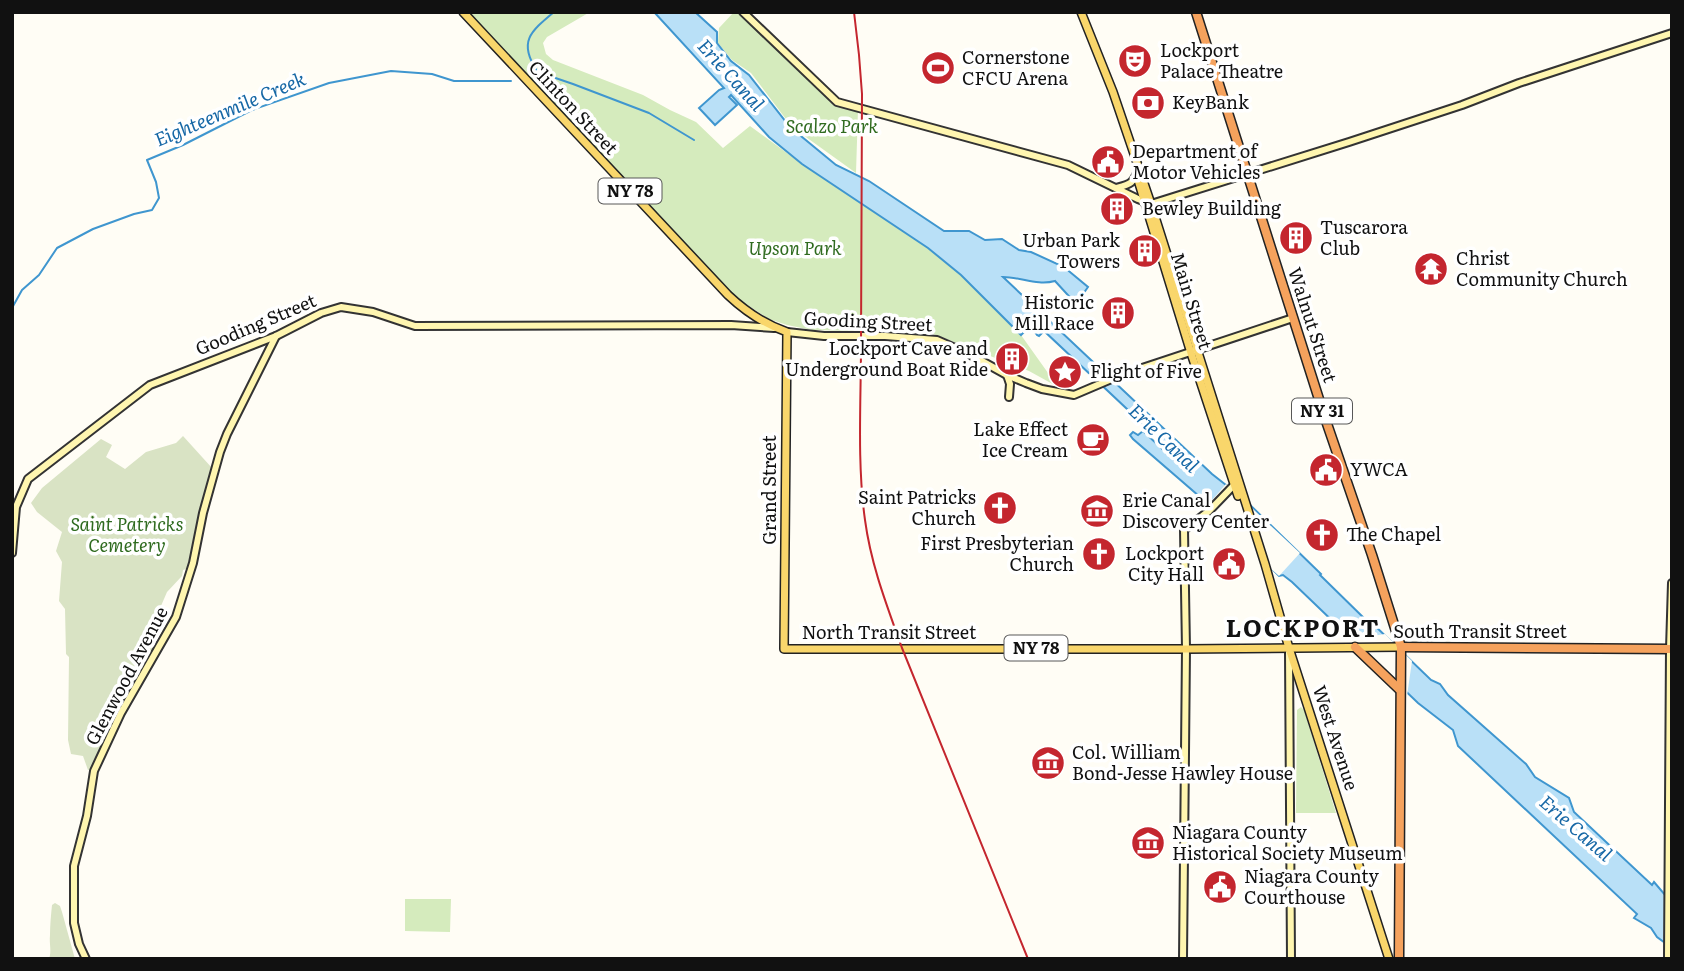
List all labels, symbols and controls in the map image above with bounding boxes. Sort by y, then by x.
water label: Erie Canal [692,32,772,117]
place label: Lockport Palace Theatre [1160,36,1283,84]
theatre icon: Lockport Palace Theatre [1116,42,1154,80]
place label: Cornerstone CFCU Arena [962,43,1070,91]
sports icon: Cornerstone CFCU Arena [919,49,957,87]
street label: Clinton Street [523,54,626,161]
water label: Eighteenmile Creek [150,63,310,153]
bank icon: KeyBank [1129,84,1167,122]
place label: KeyBank [1172,88,1250,115]
park label: Scalzo Park [786,112,878,139]
place label: Department of Motor Vehicles [1132,137,1260,185]
public building icon: Department of Motor Vehicles [1089,143,1127,181]
road number: NY 78 [598,178,662,204]
building icon: Bewley Building [1098,190,1136,228]
place label: Bewley Building [1142,194,1282,221]
place label: Tuscarora Club [1320,213,1408,261]
building icon: Tuscarora Club [1277,219,1315,257]
place label: Urban Park Towers [1022,226,1121,274]
building icon: Urban Park Towers [1126,232,1164,270]
park label: Upson Park [748,234,842,261]
place label: Christ Community Church [1456,244,1628,292]
street label: Main Street [1165,249,1220,353]
temple icon: Christ Community Church [1412,250,1450,288]
street label: Walnut Street [1282,263,1345,386]
street label: Gooding Street [191,286,321,361]
place label: Historic Mill Race [1014,288,1094,336]
building icon: Historic Mill Race [1099,294,1137,332]
street label: Gooding Street [803,304,934,337]
place label: Lockport Cave and Underground Boat Ride [785,334,988,382]
building icon: Lockport Cave and Underground Boat Ride [993,340,1031,378]
place icon: Flight of Five [1046,353,1084,391]
place label: Flight of Five [1090,357,1202,384]
water label: Erie Canal [1123,397,1207,478]
road number: NY 31 [1292,398,1352,424]
place label: Lake Effect Ice Cream [973,415,1069,463]
cafe icon: Lake Effect Ice Cream [1074,421,1112,459]
street label: Grand Street [755,435,782,545]
public building icon: YWCA [1307,451,1345,489]
place label: YWCA [1350,455,1408,482]
place label: Saint Patricks Church [858,483,976,531]
place label: Erie Canal Discovery Center [1122,486,1269,534]
church icon: Saint Patricks Church [981,489,1019,527]
museum icon: Erie Canal Discovery Center [1078,492,1116,530]
park label: Saint Patricks Cemetery [71,510,183,558]
church icon: The Chapel [1303,516,1341,554]
place label: The Chapel [1346,520,1441,547]
place label: First Presbyterian Church [920,529,1074,577]
church icon: First Presbyterian Church [1080,535,1118,573]
place label: Lockport City Hall [1125,539,1205,587]
public building icon: Lockport City Hall [1210,545,1248,583]
street label: Glenwood Avenue [78,601,174,750]
district label: LOCKPORT [1226,609,1380,644]
street label: South Transit Street [1393,617,1567,644]
street label: North Transit Street [802,618,977,645]
road number: NY 78 [1004,636,1068,660]
street label: West Avenue [1307,681,1366,794]
place label: Col. William Bond-Jesse Hawley House [1072,738,1293,786]
museum icon: Col. William Bond-Jesse Hawley House [1029,744,1067,782]
water label: Erie Canal [1534,788,1620,867]
place label: Niagara County Historical Society Museum [1172,818,1403,866]
museum icon: Niagara County Historical Society Museum [1129,824,1167,862]
place label: Niagara County Courthouse [1244,862,1379,910]
public building icon: Niagara County Courthouse [1201,868,1239,906]

